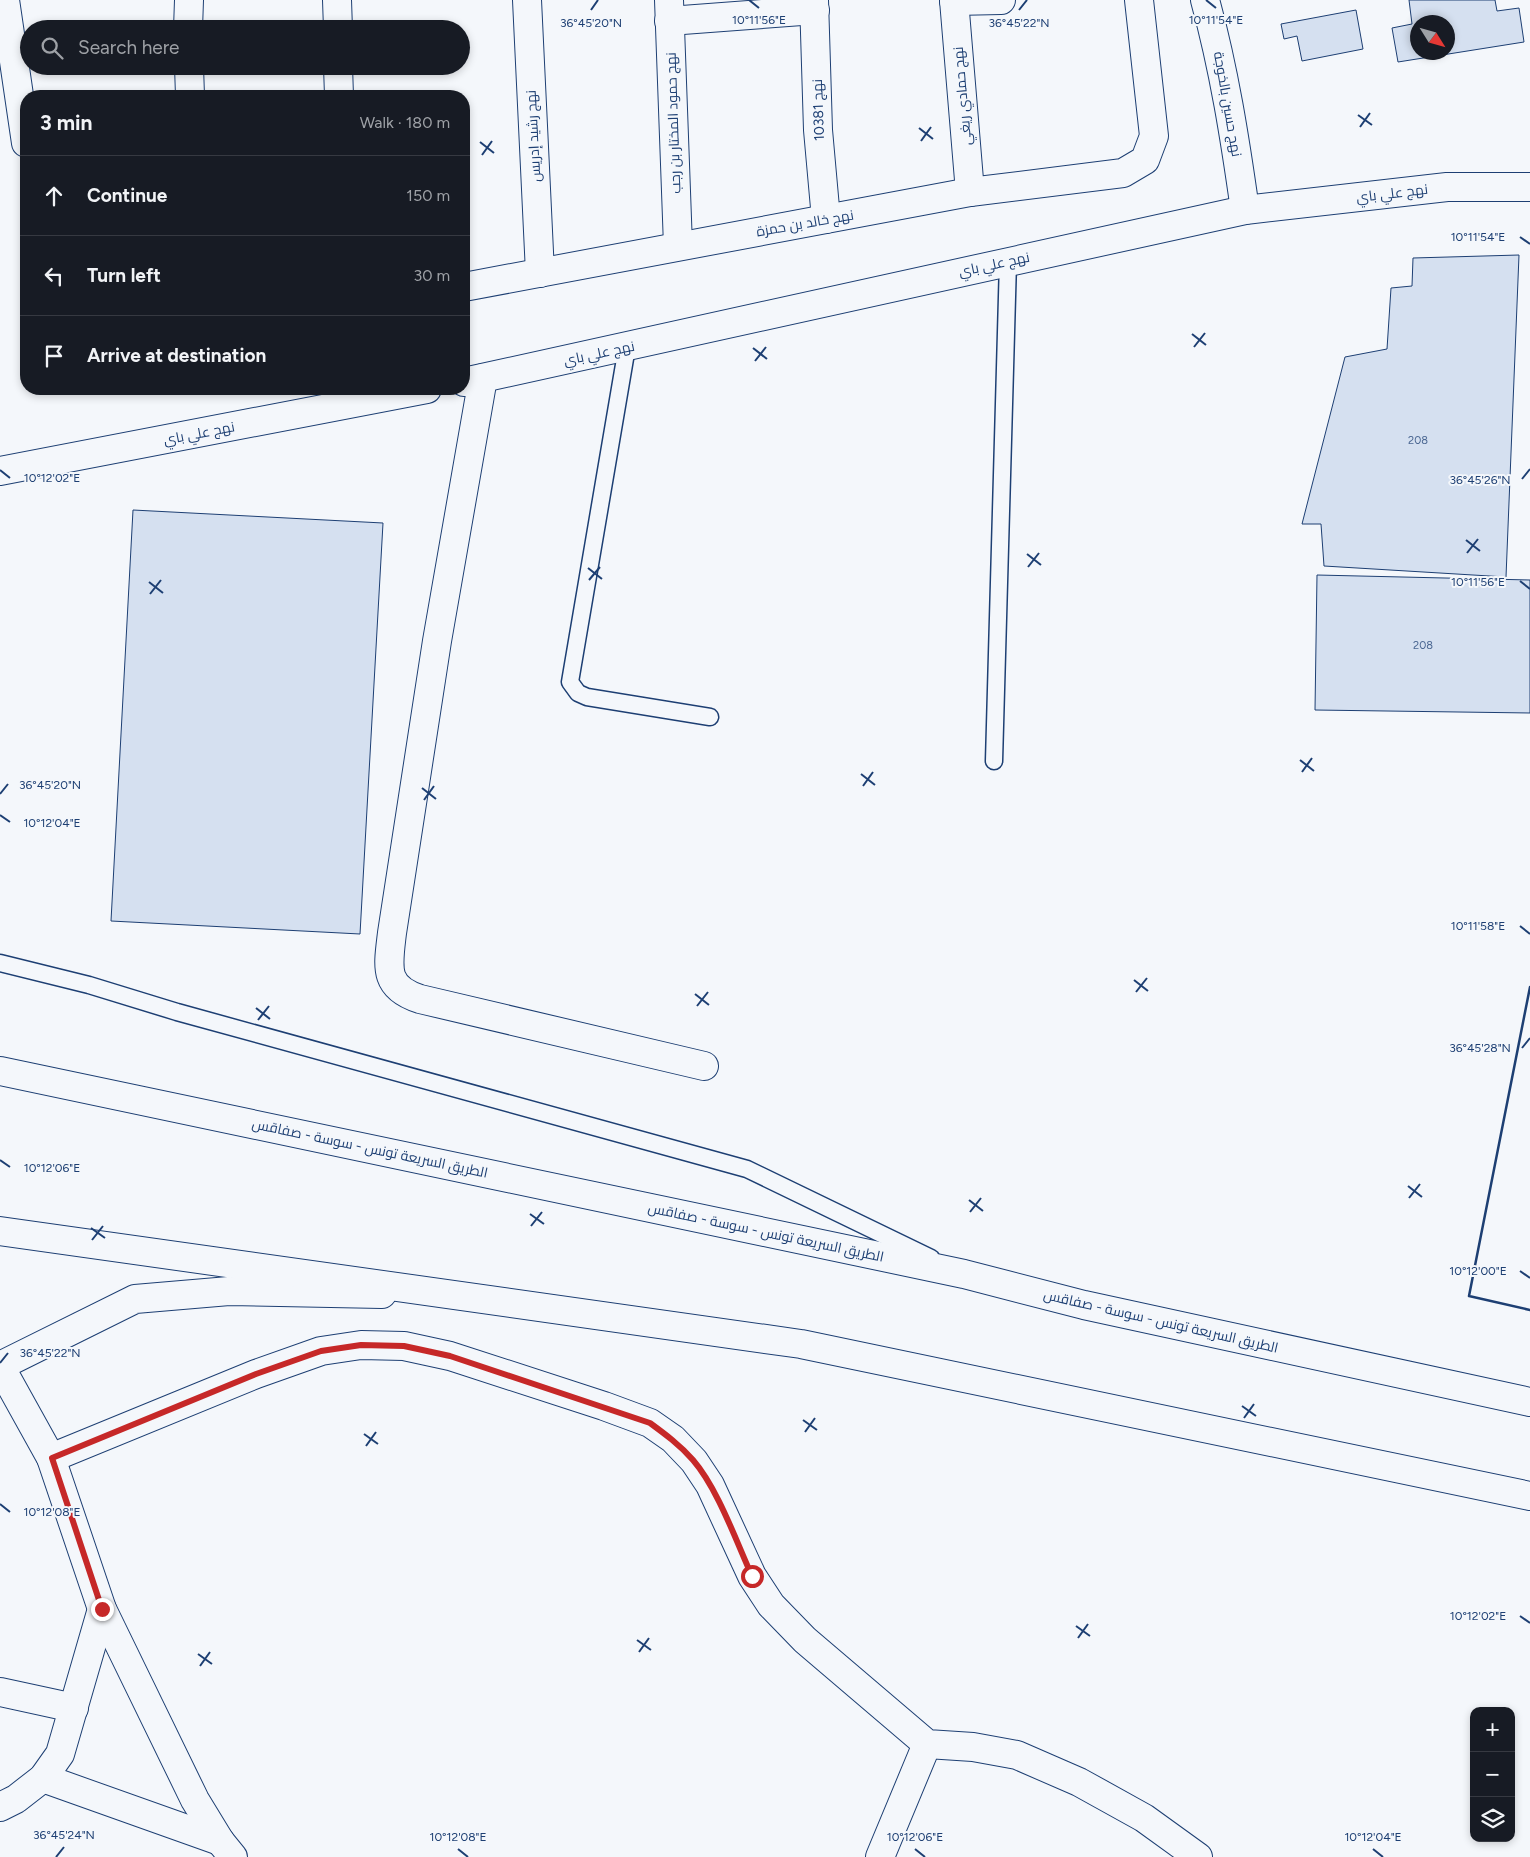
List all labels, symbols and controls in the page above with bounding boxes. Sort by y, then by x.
text: 10°11'56"E [732,13,786,27]
text: 10°11'54"E [1189,13,1243,27]
north arrow [1410,15,1455,60]
text: 36°45'20"N [560,16,622,30]
text: 36°45'22"N [988,16,1050,30]
search box [20,20,470,75]
icon: search [38,34,66,62]
text: Search here [78,36,180,59]
street label: نهج حمادي ريغي [950,46,978,146]
street label: نهج حسين بالخوجة [1210,50,1245,158]
street label: نهج حمود المختار بن رجب [663,52,684,194]
street label: نهج 10381 [809,79,828,141]
street label: نهج رشيد إدريس [523,90,544,182]
text: 3 min [40,110,92,135]
text: Walk · 180 m [360,113,450,132]
street label: نهج علي باي [1355,181,1429,209]
icon: ahead [40,182,68,210]
text: Continue [87,184,167,207]
text: 150 m [406,186,450,205]
street label: نهج خالد بن حمزة [755,207,855,240]
text: 10°11'54"E [1451,230,1505,244]
street label: نهج علي باي [957,249,1032,283]
icon: left [40,262,68,290]
text: Turn left [87,264,161,287]
text: 30 m [413,266,450,285]
street label: نهج علي باي [562,338,637,372]
icon: arrive [40,342,68,370]
text: Arrive at destination [87,344,266,367]
street label: نهج علي باي [162,418,237,452]
house number: 208 [1408,434,1428,447]
text: 10°12'02"E [24,471,80,485]
text: 36°45'26"N [1449,473,1511,487]
text: 10°11'56"E [1451,575,1505,589]
house number: 208 [1413,639,1433,652]
text: 36°45'20"N [19,778,81,792]
text: 10°12'04"E [23,816,81,830]
text: 10°11'58"E [1451,919,1505,933]
text: 36°45'28"N [1449,1041,1511,1055]
street label: الطريق السريعة تونس - سوسة - صفاقس [251,1115,489,1182]
text: 10°12'06"E [24,1161,80,1175]
street label: الطريق السريعة تونس - سوسة - صفاقس [647,1199,885,1266]
text: 10°12'00"E [1449,1264,1507,1278]
street label: الطريق السريعة تونس - سوسة - صفاقس [1042,1286,1280,1357]
text: 36°45'22"N [19,1346,81,1360]
text: 10°12'08"E [23,1505,81,1519]
route start [741,1565,764,1588]
route end [91,1598,114,1621]
text: 10°12'02"E [1450,1609,1506,1623]
map controls [1470,1707,1515,1842]
button: + [1470,1707,1515,1752]
button: − [1470,1752,1515,1797]
button: layers [1470,1797,1515,1842]
text: 36°45'24"N [33,1828,95,1842]
text: 10°12'08"E [429,1830,487,1844]
text: 10°12'06"E [887,1830,943,1844]
text: 10°12'04"E [1344,1830,1402,1844]

